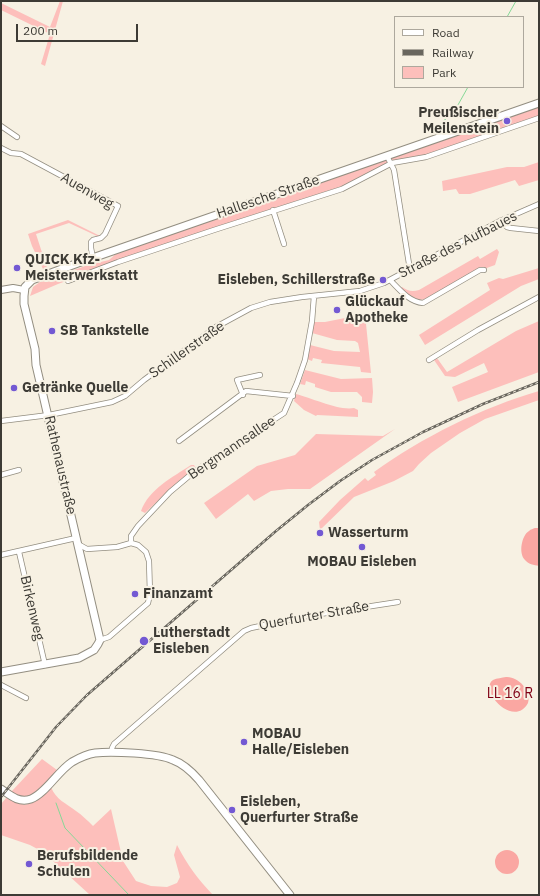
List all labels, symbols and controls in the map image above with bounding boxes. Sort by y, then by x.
scale bar [18,16,140,42]
legend [394,16,524,88]
text: 200 m [23,23,58,38]
text: Road [432,25,460,40]
text: Railway [432,45,474,60]
text: Park [432,65,456,80]
place label: Preußischer Meilenstein [418,105,499,138]
marker: Preußischer Meilenstein [502,116,512,126]
street label: Auenweg [58,169,116,213]
street label: Hallesche Straße [214,172,322,222]
street label: Straße des Aufbaues [396,208,520,282]
place label: QUICK Kfz- Meisterwerkstatt [25,252,138,284]
marker: QUICK Kfz- Meisterwerkstatt [12,263,22,273]
place label: Eisleben, Schillerstraße [217,272,375,288]
marker: Eisleben, Schillerstraße [378,275,388,285]
place label: Glückauf Apotheke [345,294,408,326]
marker: Glückauf Apotheke [332,305,342,315]
street label: Schillerstraße [146,318,228,382]
place label: SB Tankstelle [60,323,149,339]
marker: SB Tankstelle [47,326,57,336]
place label: Getränke Quelle [22,380,128,396]
marker: Getränke Quelle [9,383,19,393]
street label: Bergmannsallee [185,413,279,483]
street label: Rathenaustraße [40,414,80,516]
place label: Wasserturm [328,525,409,541]
marker: Wasserturm [315,528,325,538]
marker: MOBAU Eisleben [357,542,367,552]
place label: MOBAU Eisleben [307,554,417,570]
street label: Birkenweg [16,574,48,642]
place label: Finanzamt [143,586,213,602]
marker: Finanzamt [130,589,140,599]
street label: Querfurter Straße [258,598,370,634]
place label: Lutherstadt Eisleben [153,625,230,658]
marker: Lutherstadt Eisleben [138,635,150,647]
park label: LL 16 R [487,686,533,702]
place label: MOBAU Halle/Eisleben [252,726,349,758]
marker: MOBAU Halle/Eisleben [239,737,249,747]
place label: Eisleben, Querfurter Straße [240,794,358,826]
marker: Eisleben, Querfurter Straße [227,805,237,815]
place label: Berufsbildende Schulen [37,848,138,880]
marker: Berufsbildende Schulen [24,859,34,869]

